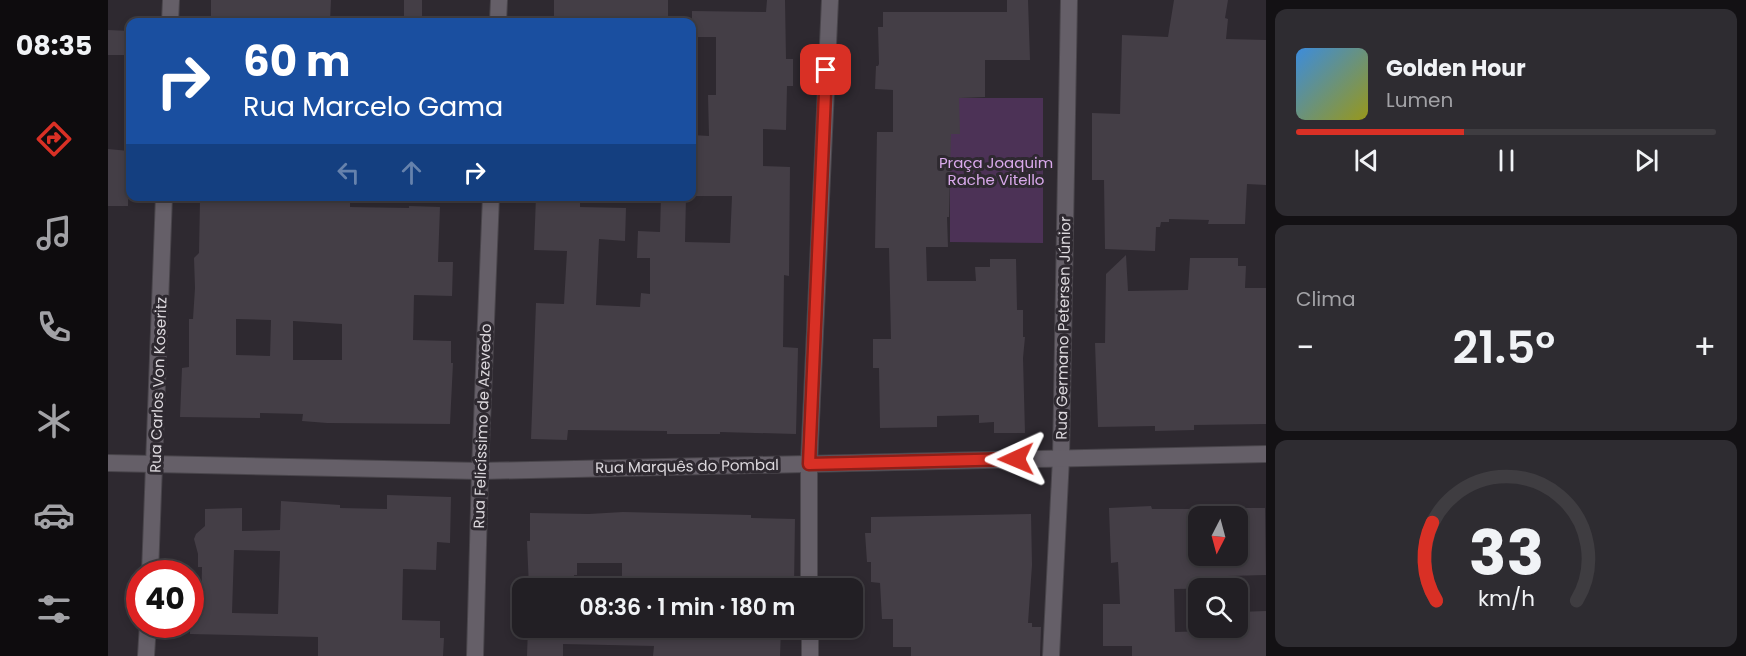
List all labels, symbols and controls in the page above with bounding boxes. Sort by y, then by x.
text: 08:35 [16,27,92,64]
text: 60 m [243,32,351,91]
icon: right [144,42,222,120]
pin [800,44,851,95]
icon: arrive [809,53,842,86]
text: Golden Hour [1386,53,1526,84]
text: Lumen [1386,86,1453,114]
text: Rua Marcelo Gama [243,88,503,125]
icon: directions [33,118,75,160]
icon: previous [1350,144,1383,177]
icon: pause [1490,144,1523,177]
icon: next [1630,144,1663,177]
park label: Praça Joaquim Rache Vitello [939,152,1053,190]
icon: left [332,156,365,189]
icon: ahead [395,156,428,189]
icon: right [458,156,491,189]
icon: music [33,212,75,254]
street label: Rua Germano Petersen Júnior [1051,216,1075,440]
text: Clima [1296,285,1355,313]
street label: Rua Carlos Von Koseritz [144,297,172,473]
icon: phone [33,306,75,348]
text: 21.5° [1452,316,1555,379]
street label: Rua Felicíssimo de Azevedo [468,323,496,529]
text: − [1296,324,1314,371]
text: + [1693,324,1716,371]
icon: climate [33,400,75,442]
position arrow [984,427,1048,491]
street label: Rua Marquês do Pombal [595,454,779,478]
icon: car [33,494,75,536]
north arrow [1188,506,1248,566]
map controls [1188,506,1248,638]
text: 33 [1468,509,1544,597]
speed limit sign: 40 [126,560,204,638]
button: search [1188,578,1248,638]
text: km/h [1477,583,1535,614]
icon: filters [33,588,75,630]
text: 08:36 · 1 min · 180 m [580,592,795,623]

